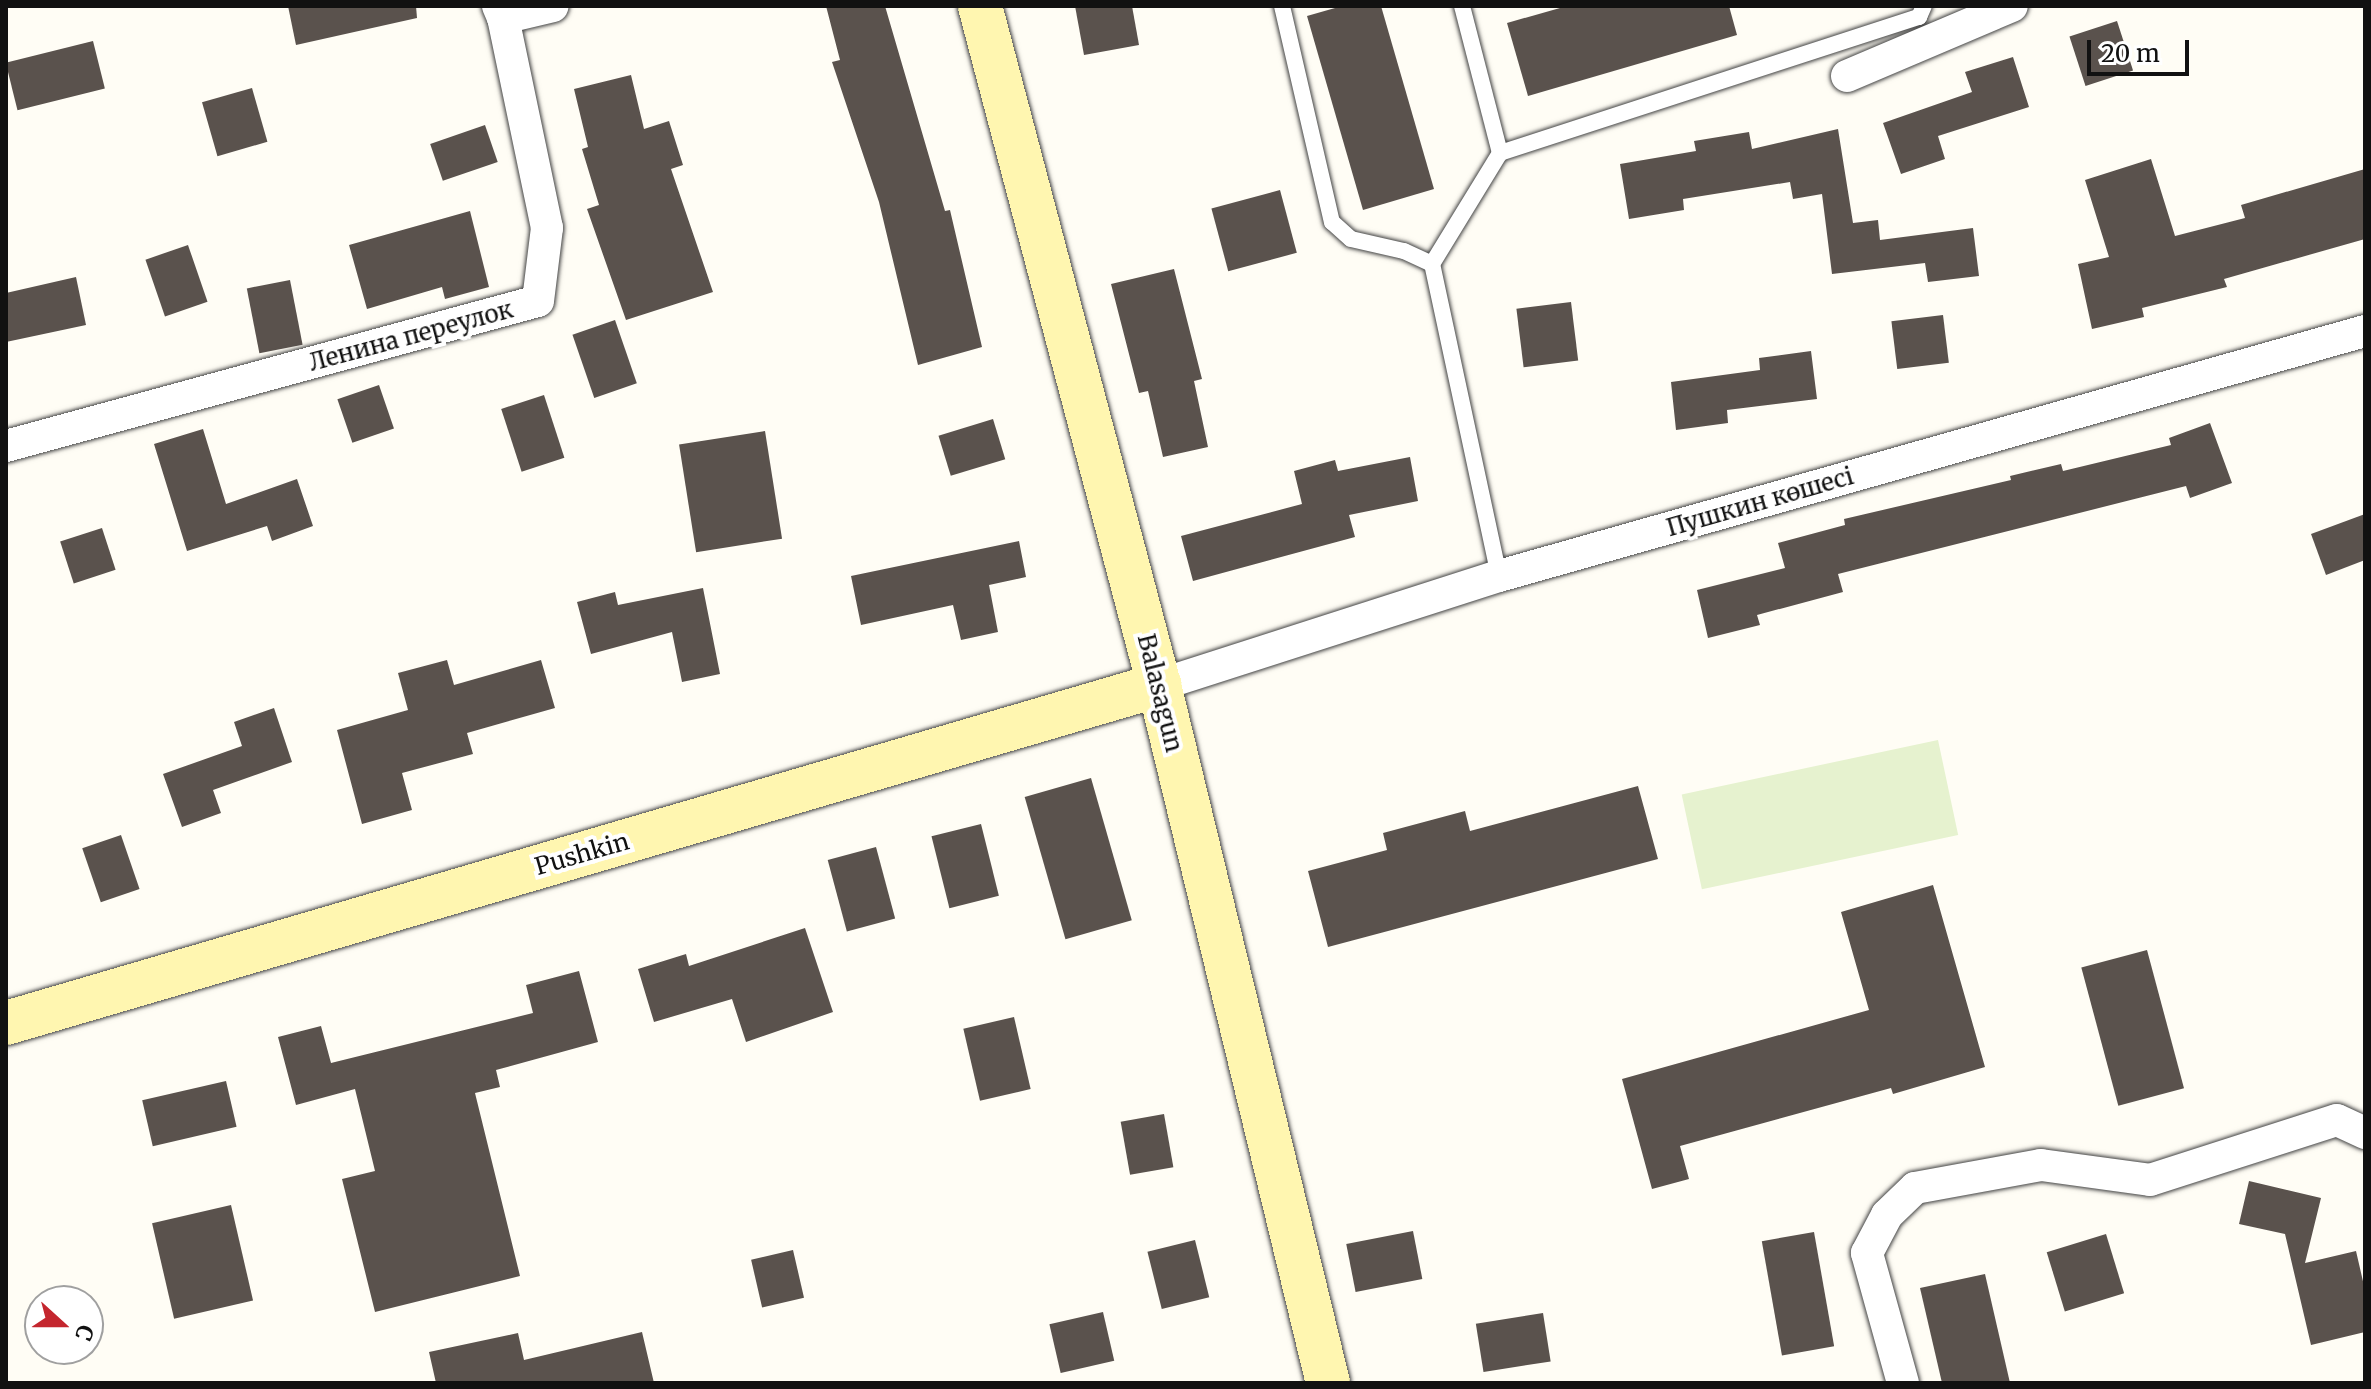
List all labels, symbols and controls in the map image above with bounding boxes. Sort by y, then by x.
scale bar [2091,24,2193,74]
text: 20 m [2101,38,2160,69]
street label: Ленина переулок [306,295,516,377]
street label: Пушкин көшесі [1663,462,1857,542]
street label: Balasagun [1131,631,1189,755]
street label: Pushkin [532,827,632,881]
north arrow [24,1285,104,1365]
text: С [69,1321,100,1345]

